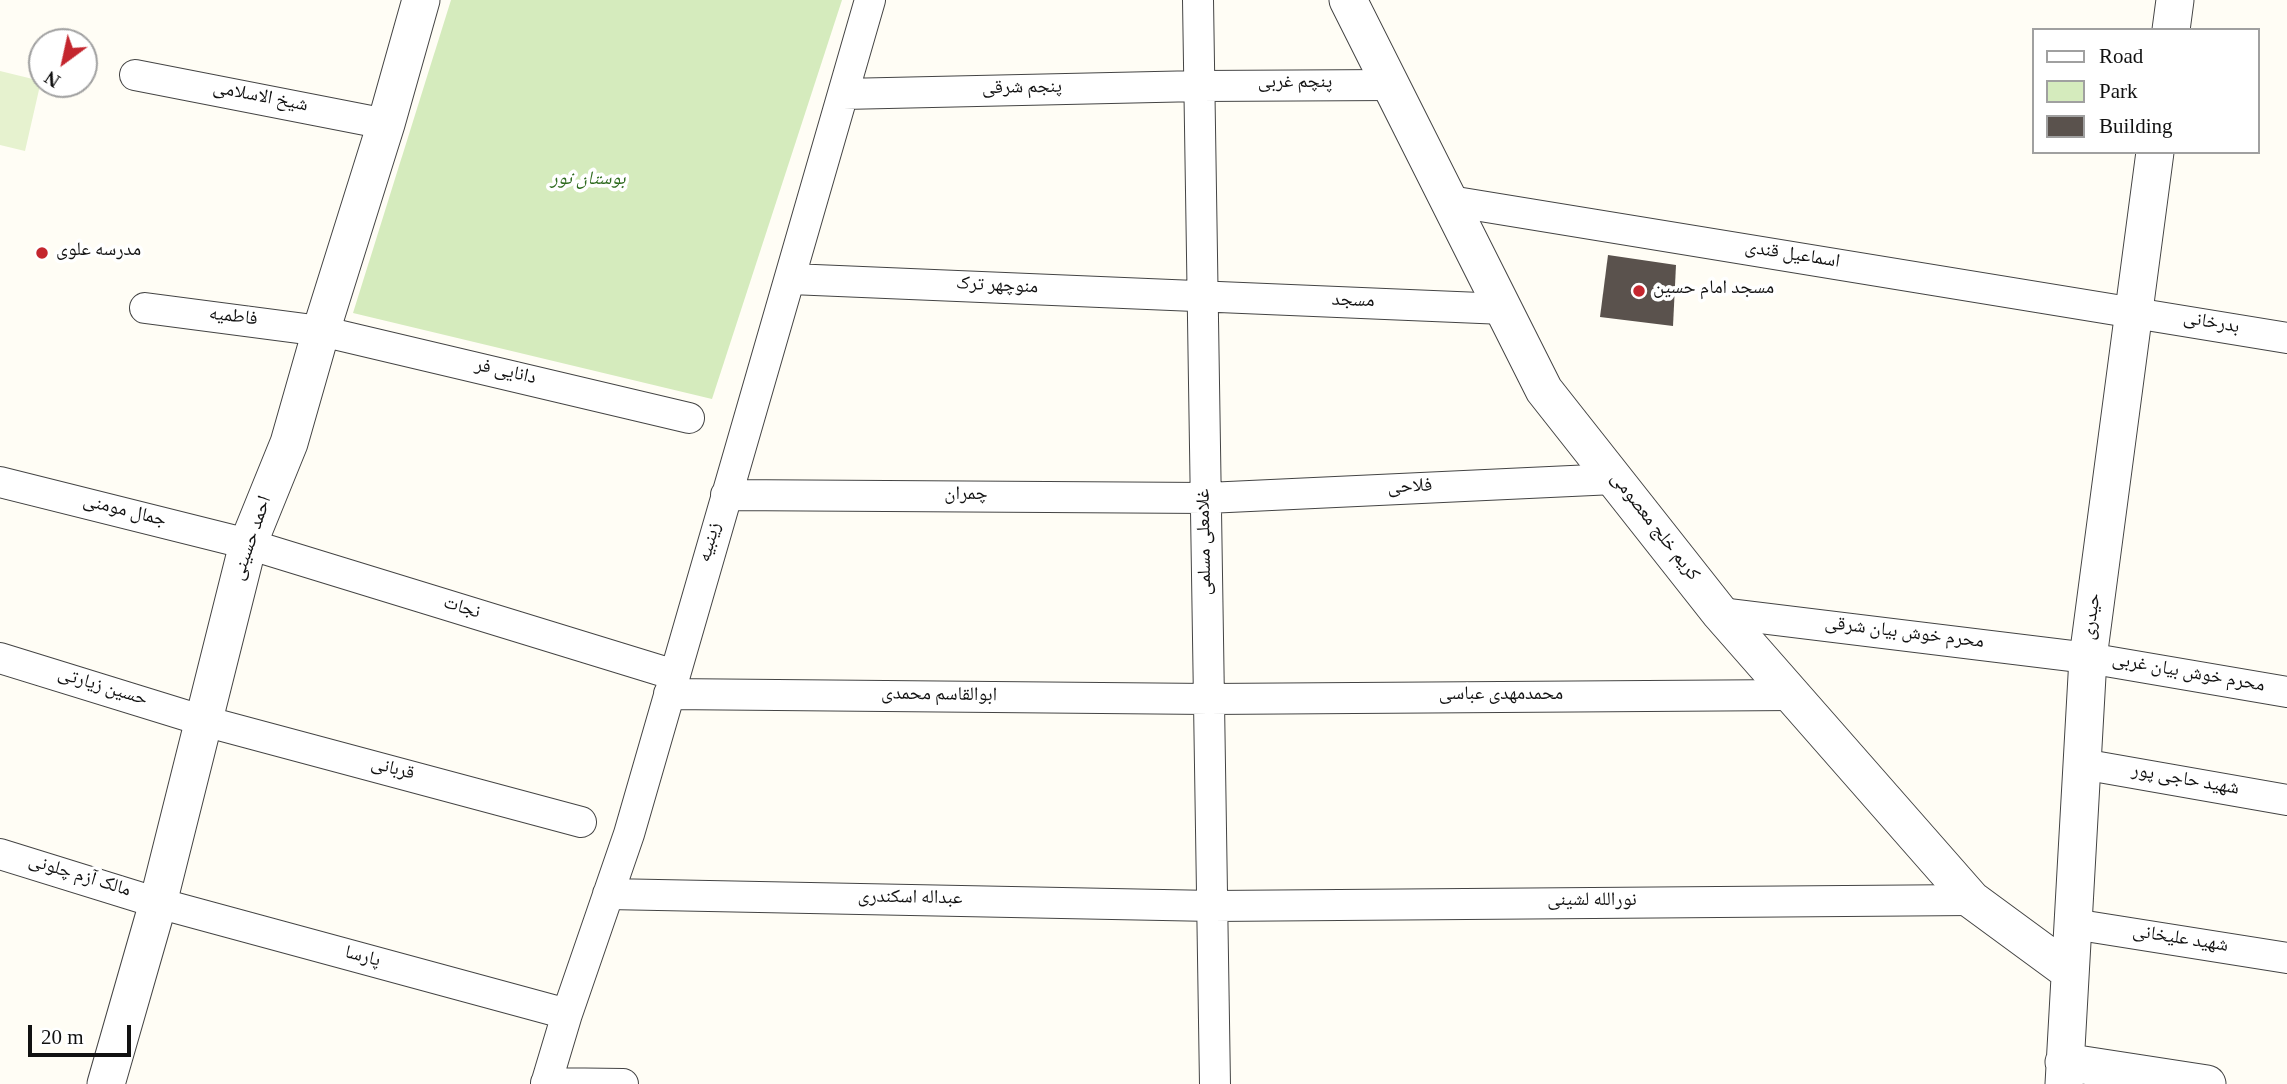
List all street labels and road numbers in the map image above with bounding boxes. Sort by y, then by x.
street label: پنچم غربی [1258,74,1332,96]
street label: پنجم شرقی [982,78,1062,102]
street label: شیخ الاسلامی [211,79,309,119]
street label: اسماعیل قندی [1743,238,1841,276]
street label: منوچهر ترک [955,274,1039,302]
street label: مسجد [1331,291,1375,315]
street label: فاطمیه [207,305,259,333]
street label: بدرخانی [2181,309,2241,341]
street label: دانایی فر [472,356,538,392]
street label: کریم خلج معصومی [1603,469,1703,587]
street label: فلاحی [1387,476,1433,502]
street label: چمران [944,486,988,508]
street label: غلامعلی مسلمی [1195,489,1219,595]
street label: جمال مومنی [80,492,168,534]
street label: احمد حسینی [229,494,279,584]
street label: زینبیه [695,520,729,566]
street label: حیدری [2079,592,2109,642]
street label: نجات [440,594,482,626]
street label: محرم خوش بیان شرقی [1823,614,1985,656]
street label: محرم خوش بیان غربی [2110,650,2266,700]
street label: حسین زیارتی [54,665,150,713]
street label: ابوالقاسم محمدی [881,685,997,709]
street label: محمدمهدی عباسی [1439,686,1563,708]
street label: قربانی [368,754,416,788]
street label: شهید حاجی پور [2129,761,2241,803]
street label: مالک آزم چلونی [25,852,133,904]
street label: عبداله اسکندری [857,888,963,912]
street label: نورالله لشینی [1547,892,1637,914]
street label: شهید علیخانی [2131,922,2229,960]
street label: پارسا [342,943,382,975]

